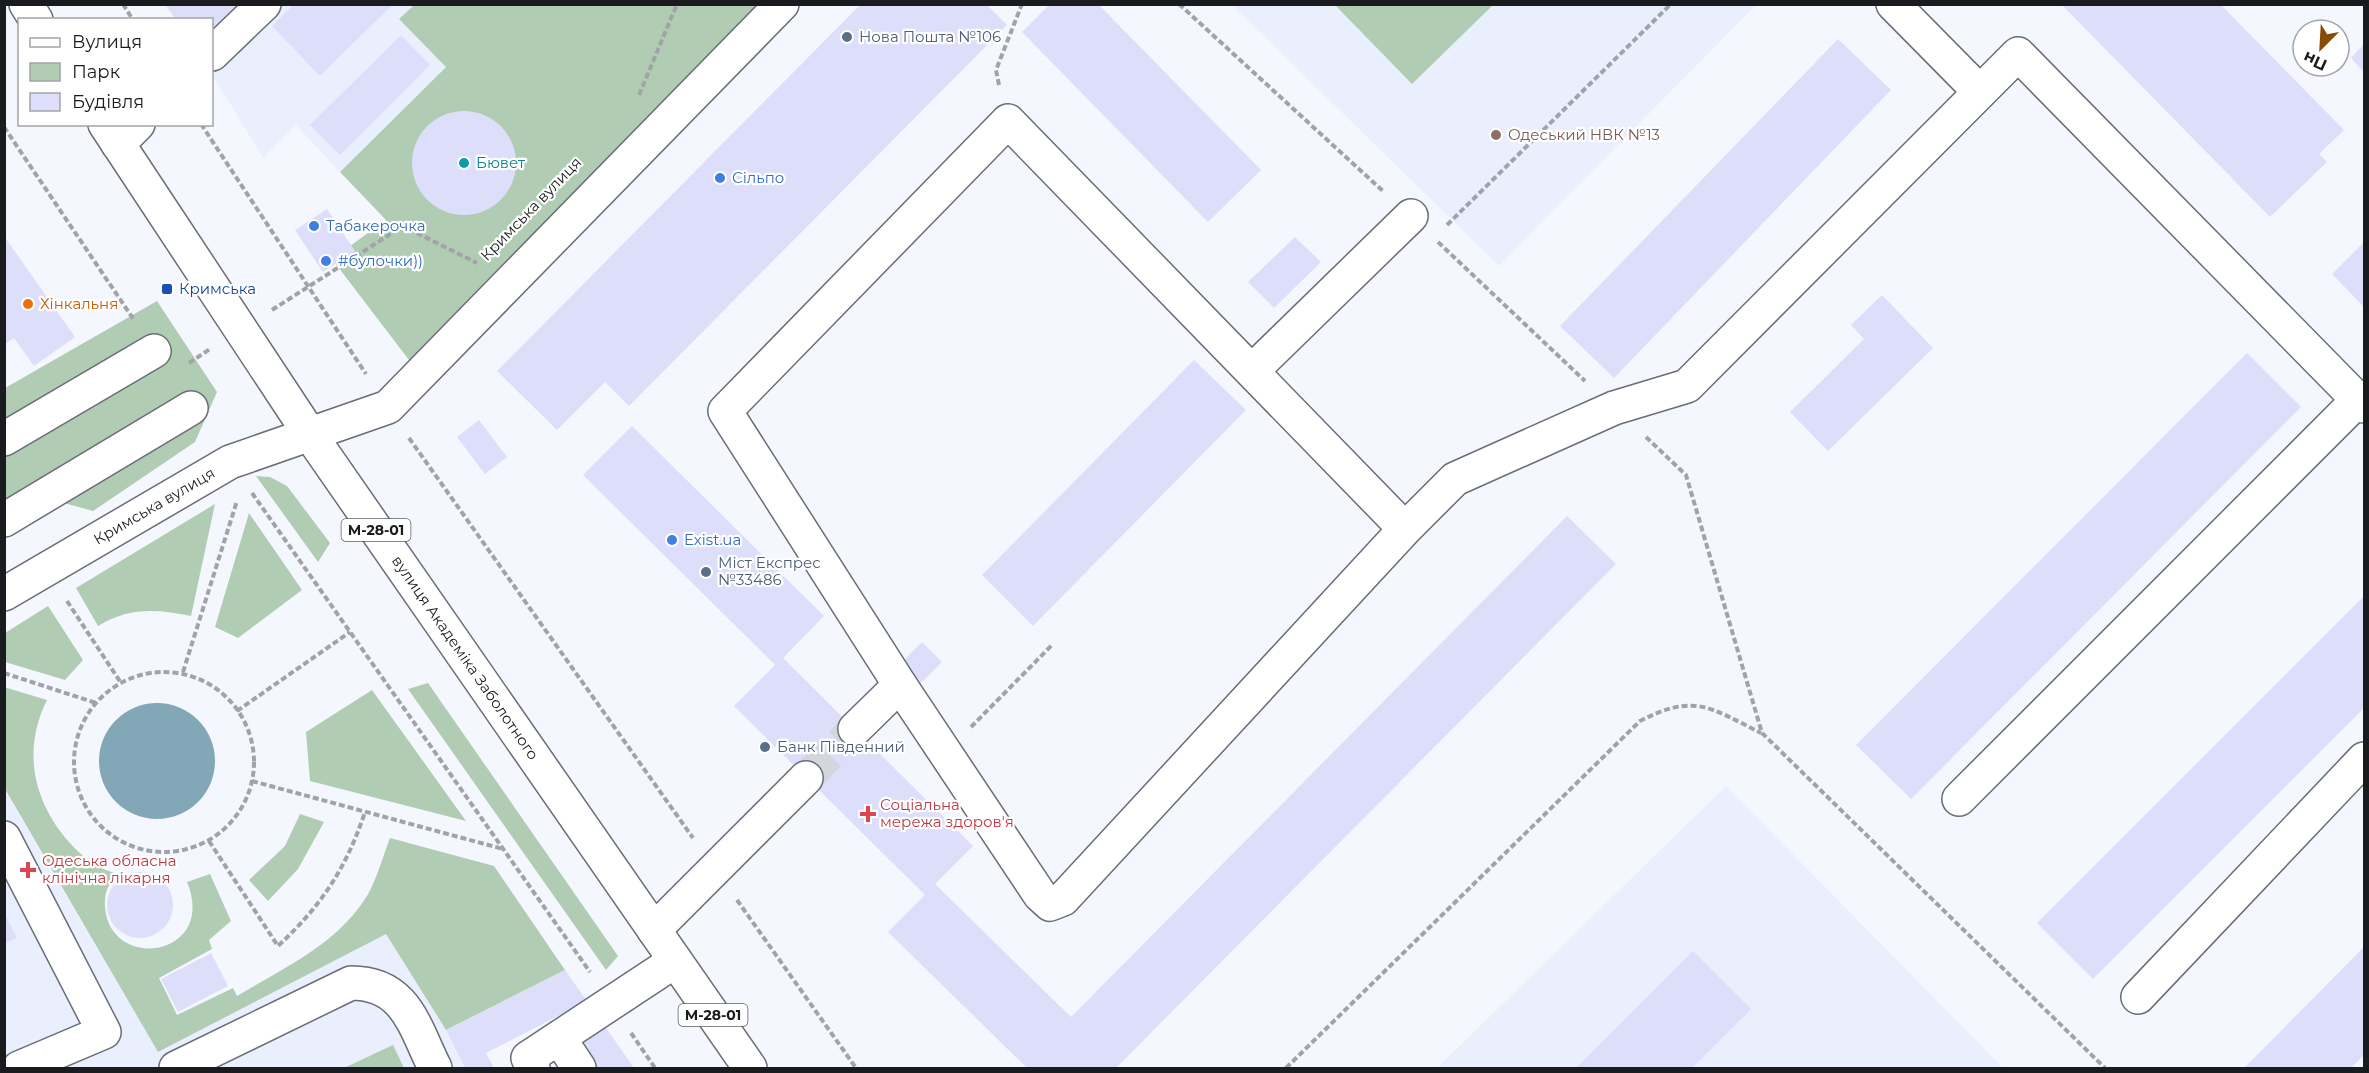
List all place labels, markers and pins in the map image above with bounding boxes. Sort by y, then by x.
place label: Нова Пошта №106 [859,27,1001,46]
marker: Нова Пошта №106 [840,30,854,44]
place label: Одеський НВК №13 [1508,125,1660,144]
marker: Одеський НВК №13 [1489,128,1503,142]
place label: Бювет [476,153,526,172]
marker: Бювет [457,156,471,170]
place label: Сільпо [732,168,784,187]
marker: Сільпо [713,171,727,185]
place label: Табакерочка [326,216,426,235]
marker: Табакерочка [307,219,321,233]
place label: #булочки)) [338,251,423,270]
marker: #булочки)) [319,254,333,268]
place label: Кримська [179,279,256,298]
marker: Кримська [160,282,174,296]
place label: Хінкальня [40,294,118,313]
marker: Хінкальня [21,297,35,311]
place label: Exist.ua [684,530,741,549]
marker: Exist.ua [665,533,679,547]
place label: Міст Експрес №33486 [718,553,821,589]
marker: Міст Експрес №33486 [699,565,713,579]
place label: Банк Південний [777,737,905,756]
marker: Банк Південний [758,740,772,754]
place label: Соціальна мережа здоров'я [880,795,1014,831]
marker: Соціальна мережа здоров'я [861,807,875,821]
place label: Одеська обласна клінічна лікарня [42,851,177,887]
marker: Одеська обласна клінічна лікарня [19,861,37,879]

